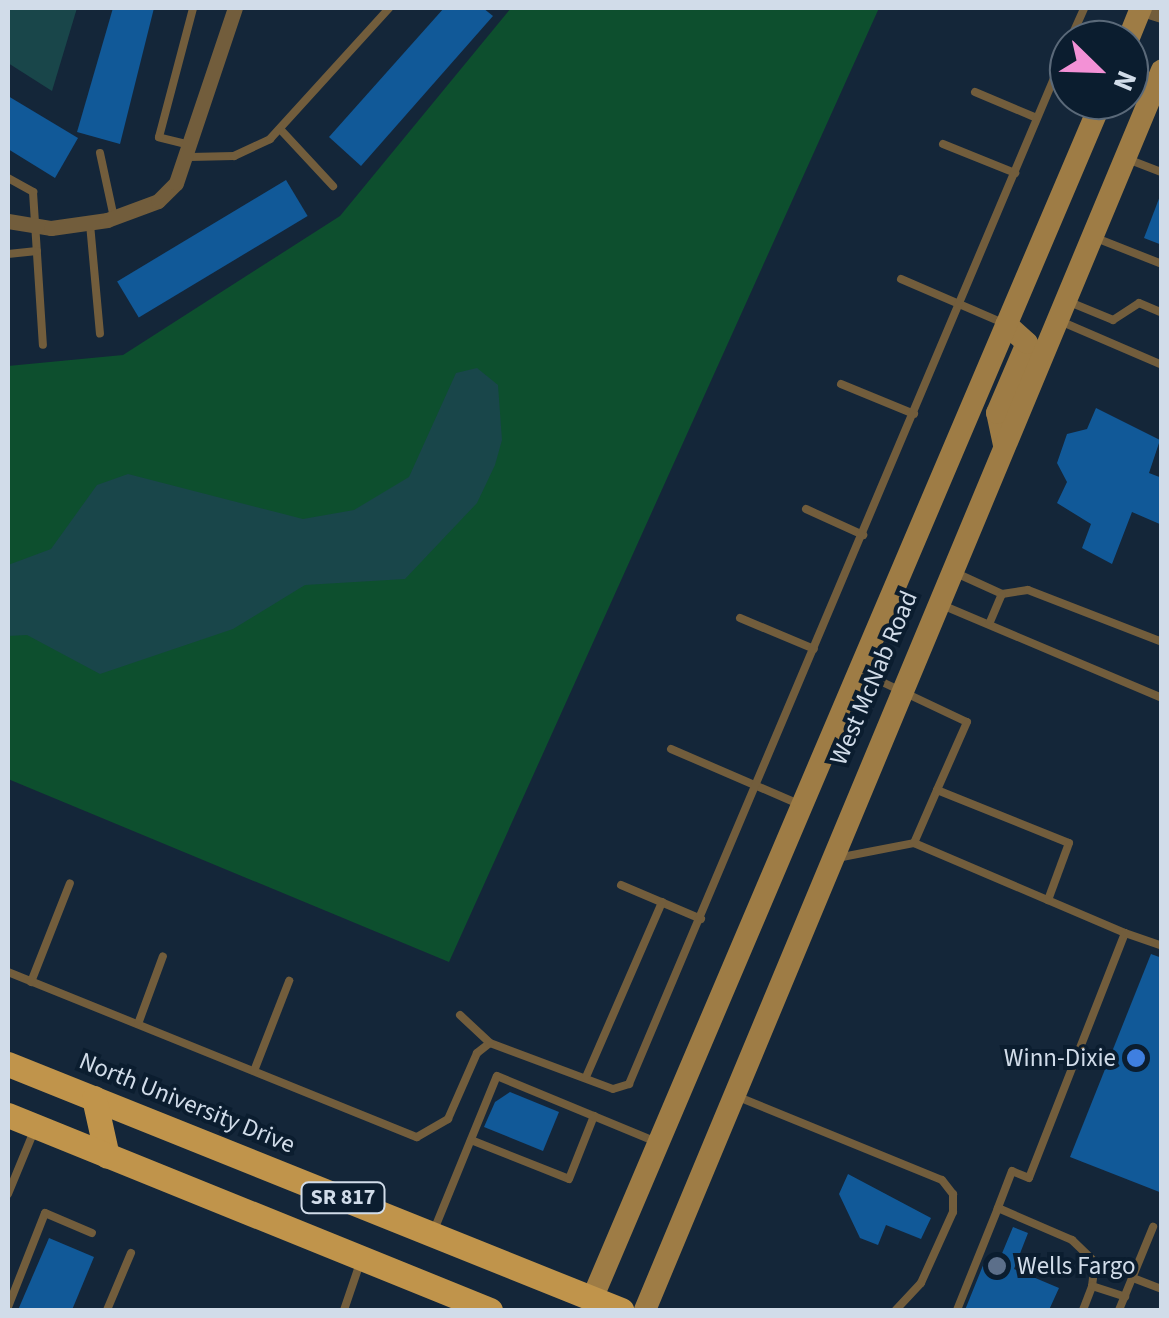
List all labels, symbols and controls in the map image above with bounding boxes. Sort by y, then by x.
north arrow [1049,20,1149,120]
text: N [1103,65,1147,97]
street label: West McNab Road [824,586,924,770]
place label: Winn-Dixie [1004,1043,1116,1073]
street label: North University Drive [75,1046,299,1160]
marker: Winn-Dixie [1125,1047,1147,1069]
road number: SR 817 [300,1181,386,1215]
place label: Wells Fargo [1017,1251,1136,1281]
marker: Wells Fargo [986,1255,1008,1277]

